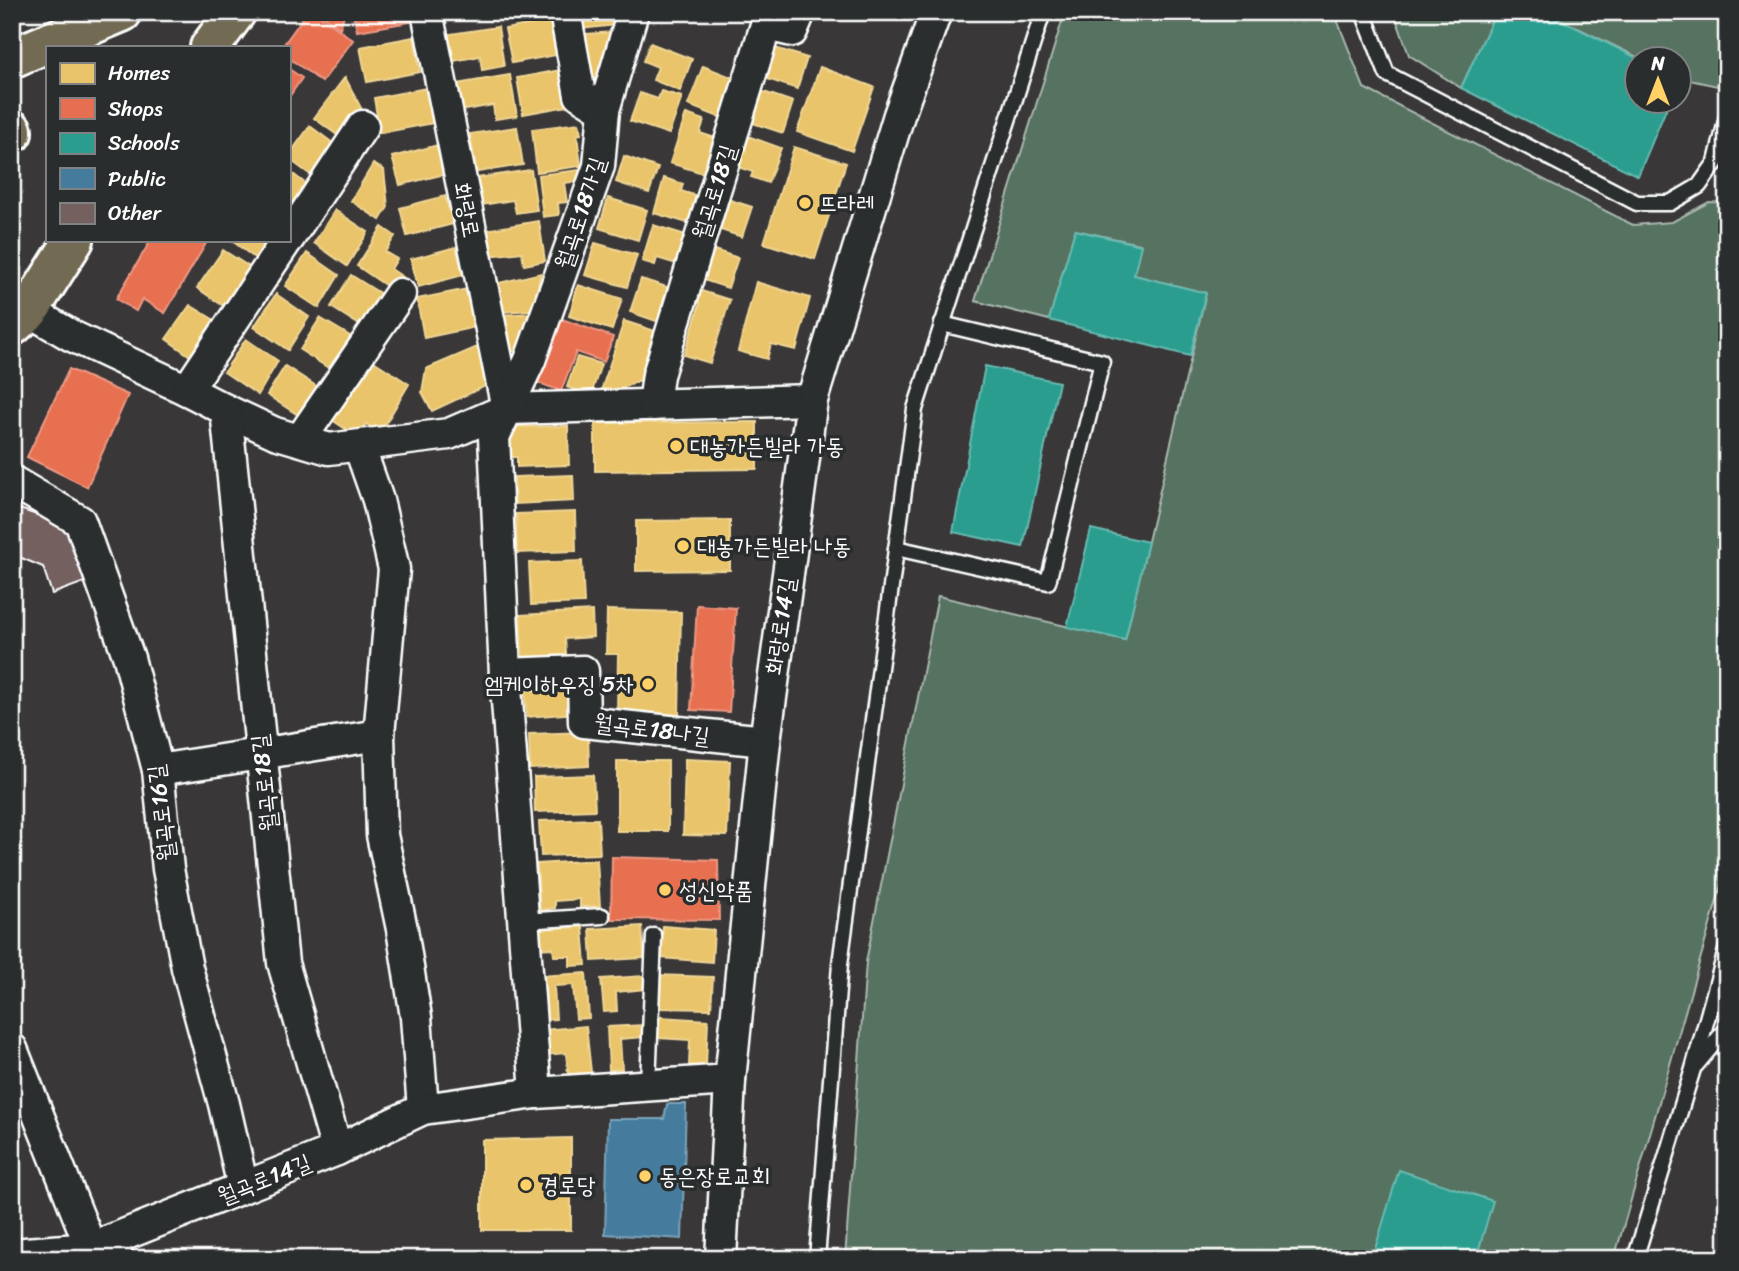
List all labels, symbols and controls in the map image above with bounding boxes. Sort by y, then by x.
legend [46,46,290,242]
north arrow [1624,46,1694,116]
text: N [1650,47,1665,80]
text: Homes [108,54,170,92]
text: Shops [108,90,163,128]
text: Schools [108,124,180,162]
street label: 월곡로18길 [681,139,748,245]
street label: 월곡로18가길 [543,152,618,275]
text: Public [108,160,166,198]
street label: 화랑로 [441,179,492,241]
place label: 뜨라레 [819,183,875,224]
text: Other [108,194,163,232]
marker: 뜨라레 [797,195,813,211]
place label: 대농가든빌라 가동 [690,426,844,467]
marker: 대농가든빌라 가동 [668,438,684,454]
place label: 대농가든빌라 나동 [697,526,851,567]
marker: 대농가든빌라 나동 [675,538,691,554]
street label: 화랑로14길 [753,575,808,678]
place label: 엠케이하우징 5차 [484,664,634,705]
marker: 엠케이하우징 5차 [640,676,656,692]
street label: 월곡로18나길 [592,702,712,757]
street label: 월곡로18길 [239,732,290,834]
street label: 월곡로16길 [135,762,188,864]
place label: 성신약품 [679,870,753,911]
marker: 성신약품 [657,882,673,898]
street label: 월곡로14길 [211,1142,317,1217]
place label: 동은장로교회 [659,1156,770,1197]
place label: 경로당 [540,1165,596,1206]
marker: 동은장로교회 [637,1168,653,1184]
marker: 경로당 [518,1177,534,1193]

